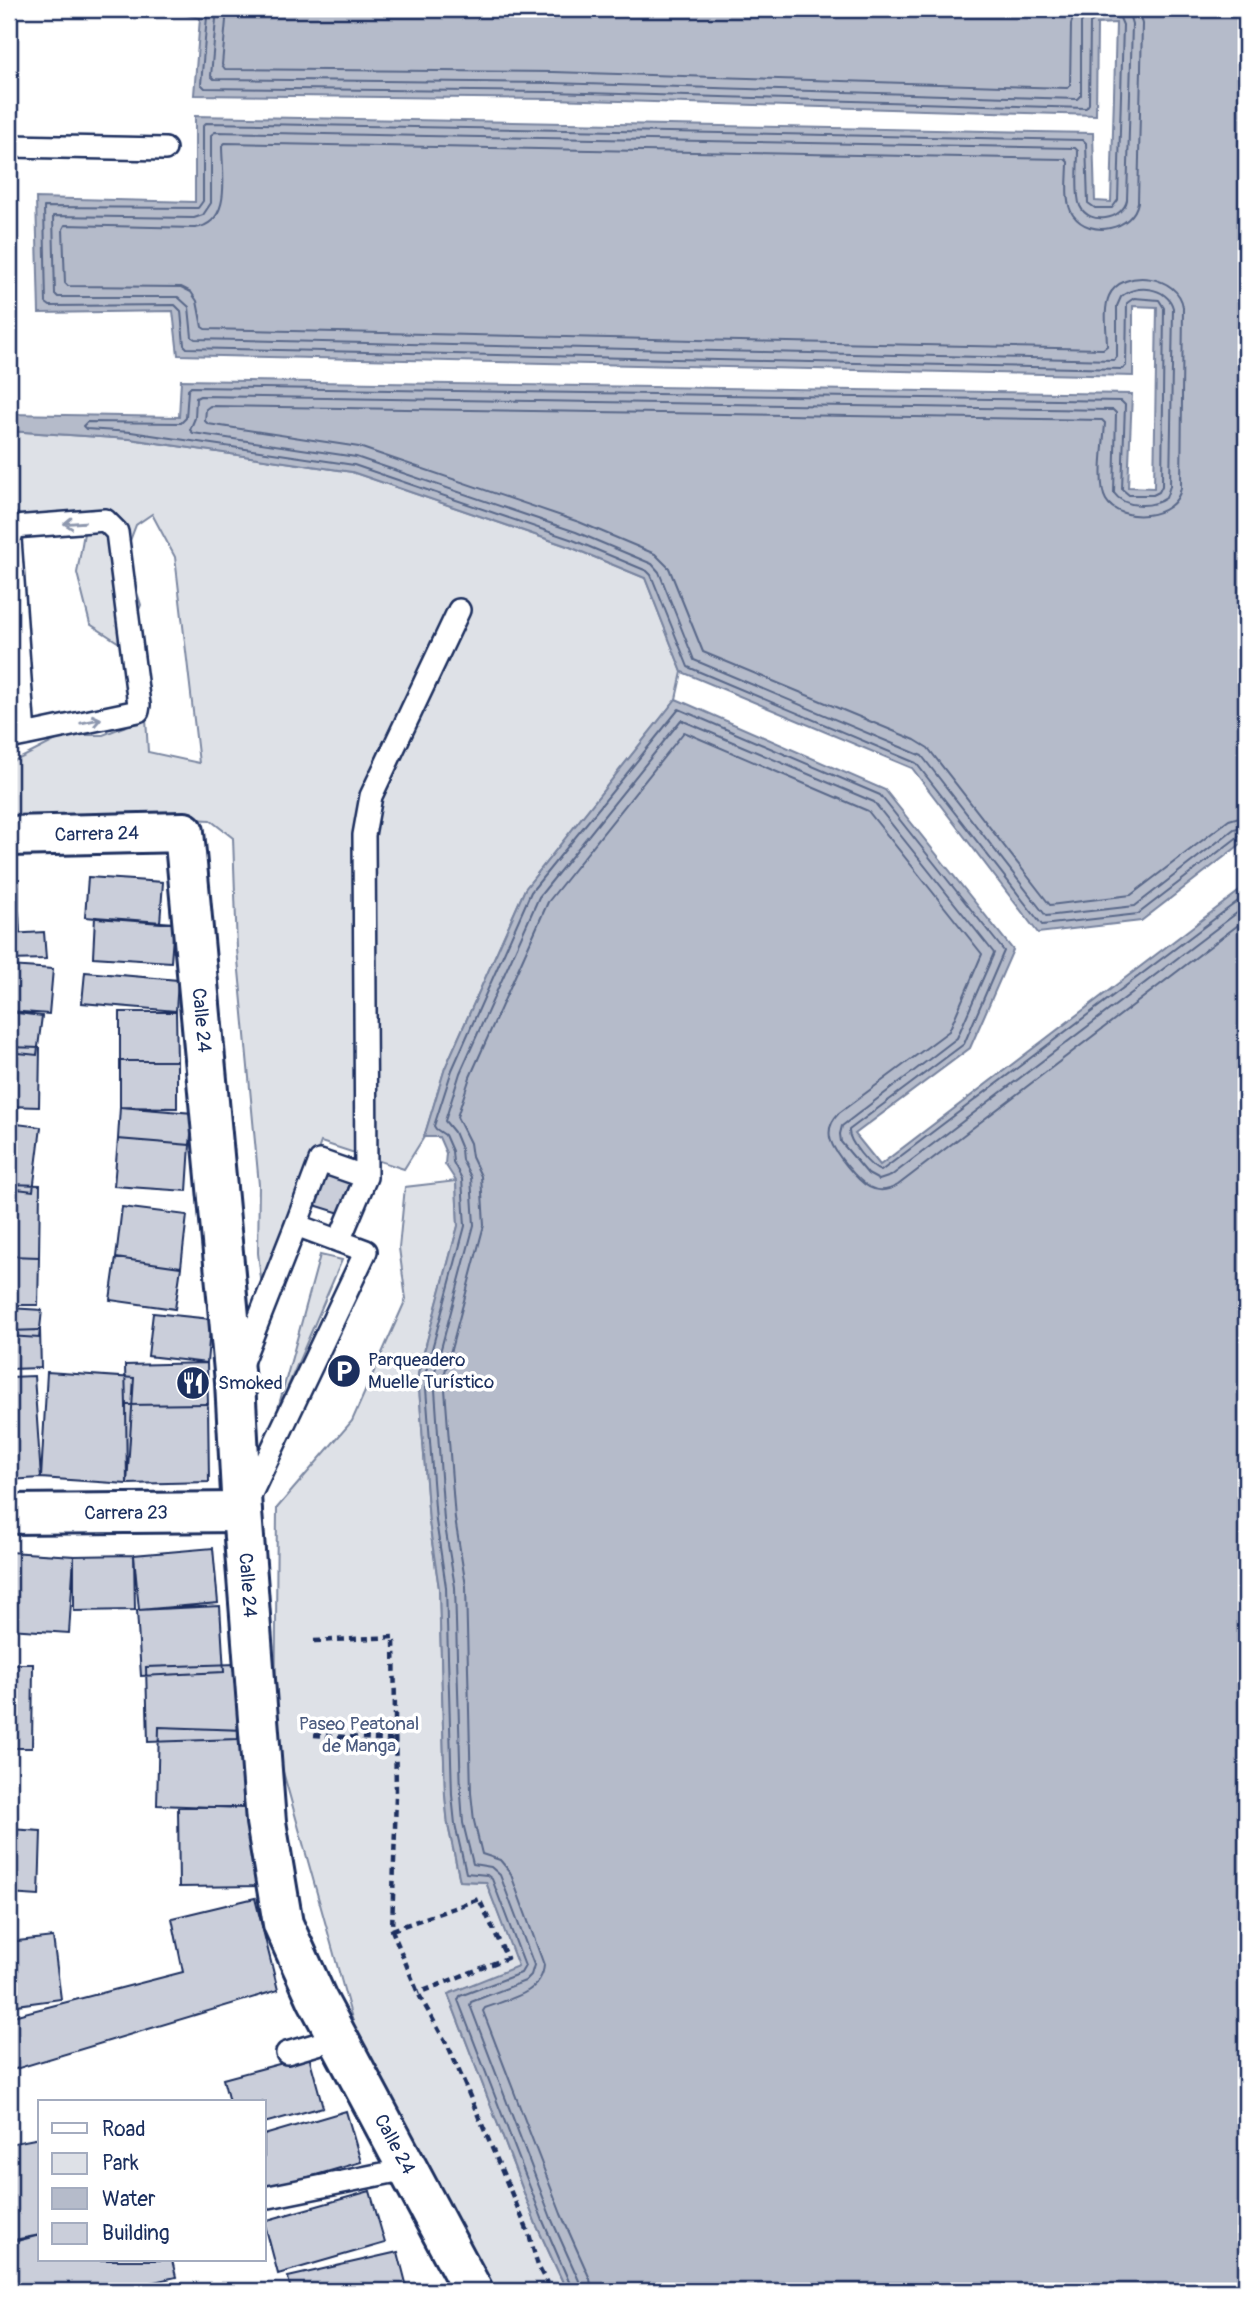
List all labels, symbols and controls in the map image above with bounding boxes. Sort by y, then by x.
one-way arrow [63,516,86,529]
one-way arrow [79,714,102,728]
street label: Carrera 24 [54,821,140,847]
street label: Calle 24 [187,987,216,1054]
place label: Parqueadero Muelle Turístico [368,1348,494,1394]
parking icon: Parqueadero Muelle Turístico [325,1352,363,1390]
restaurant icon: Smoked [174,1364,212,1402]
place label: Smoked [218,1371,283,1395]
street label: Carrera 23 [84,1501,168,1525]
street label: Calle 24 [233,1552,262,1618]
park label: Paseo Peatonal de Manga [299,1712,419,1758]
legend [38,2100,266,2262]
street label: Calle 24 [369,2110,420,2179]
text: Road [102,2116,146,2143]
text: Park [102,2150,139,2177]
text: Water [102,2186,156,2213]
text: Building [102,2220,169,2247]

